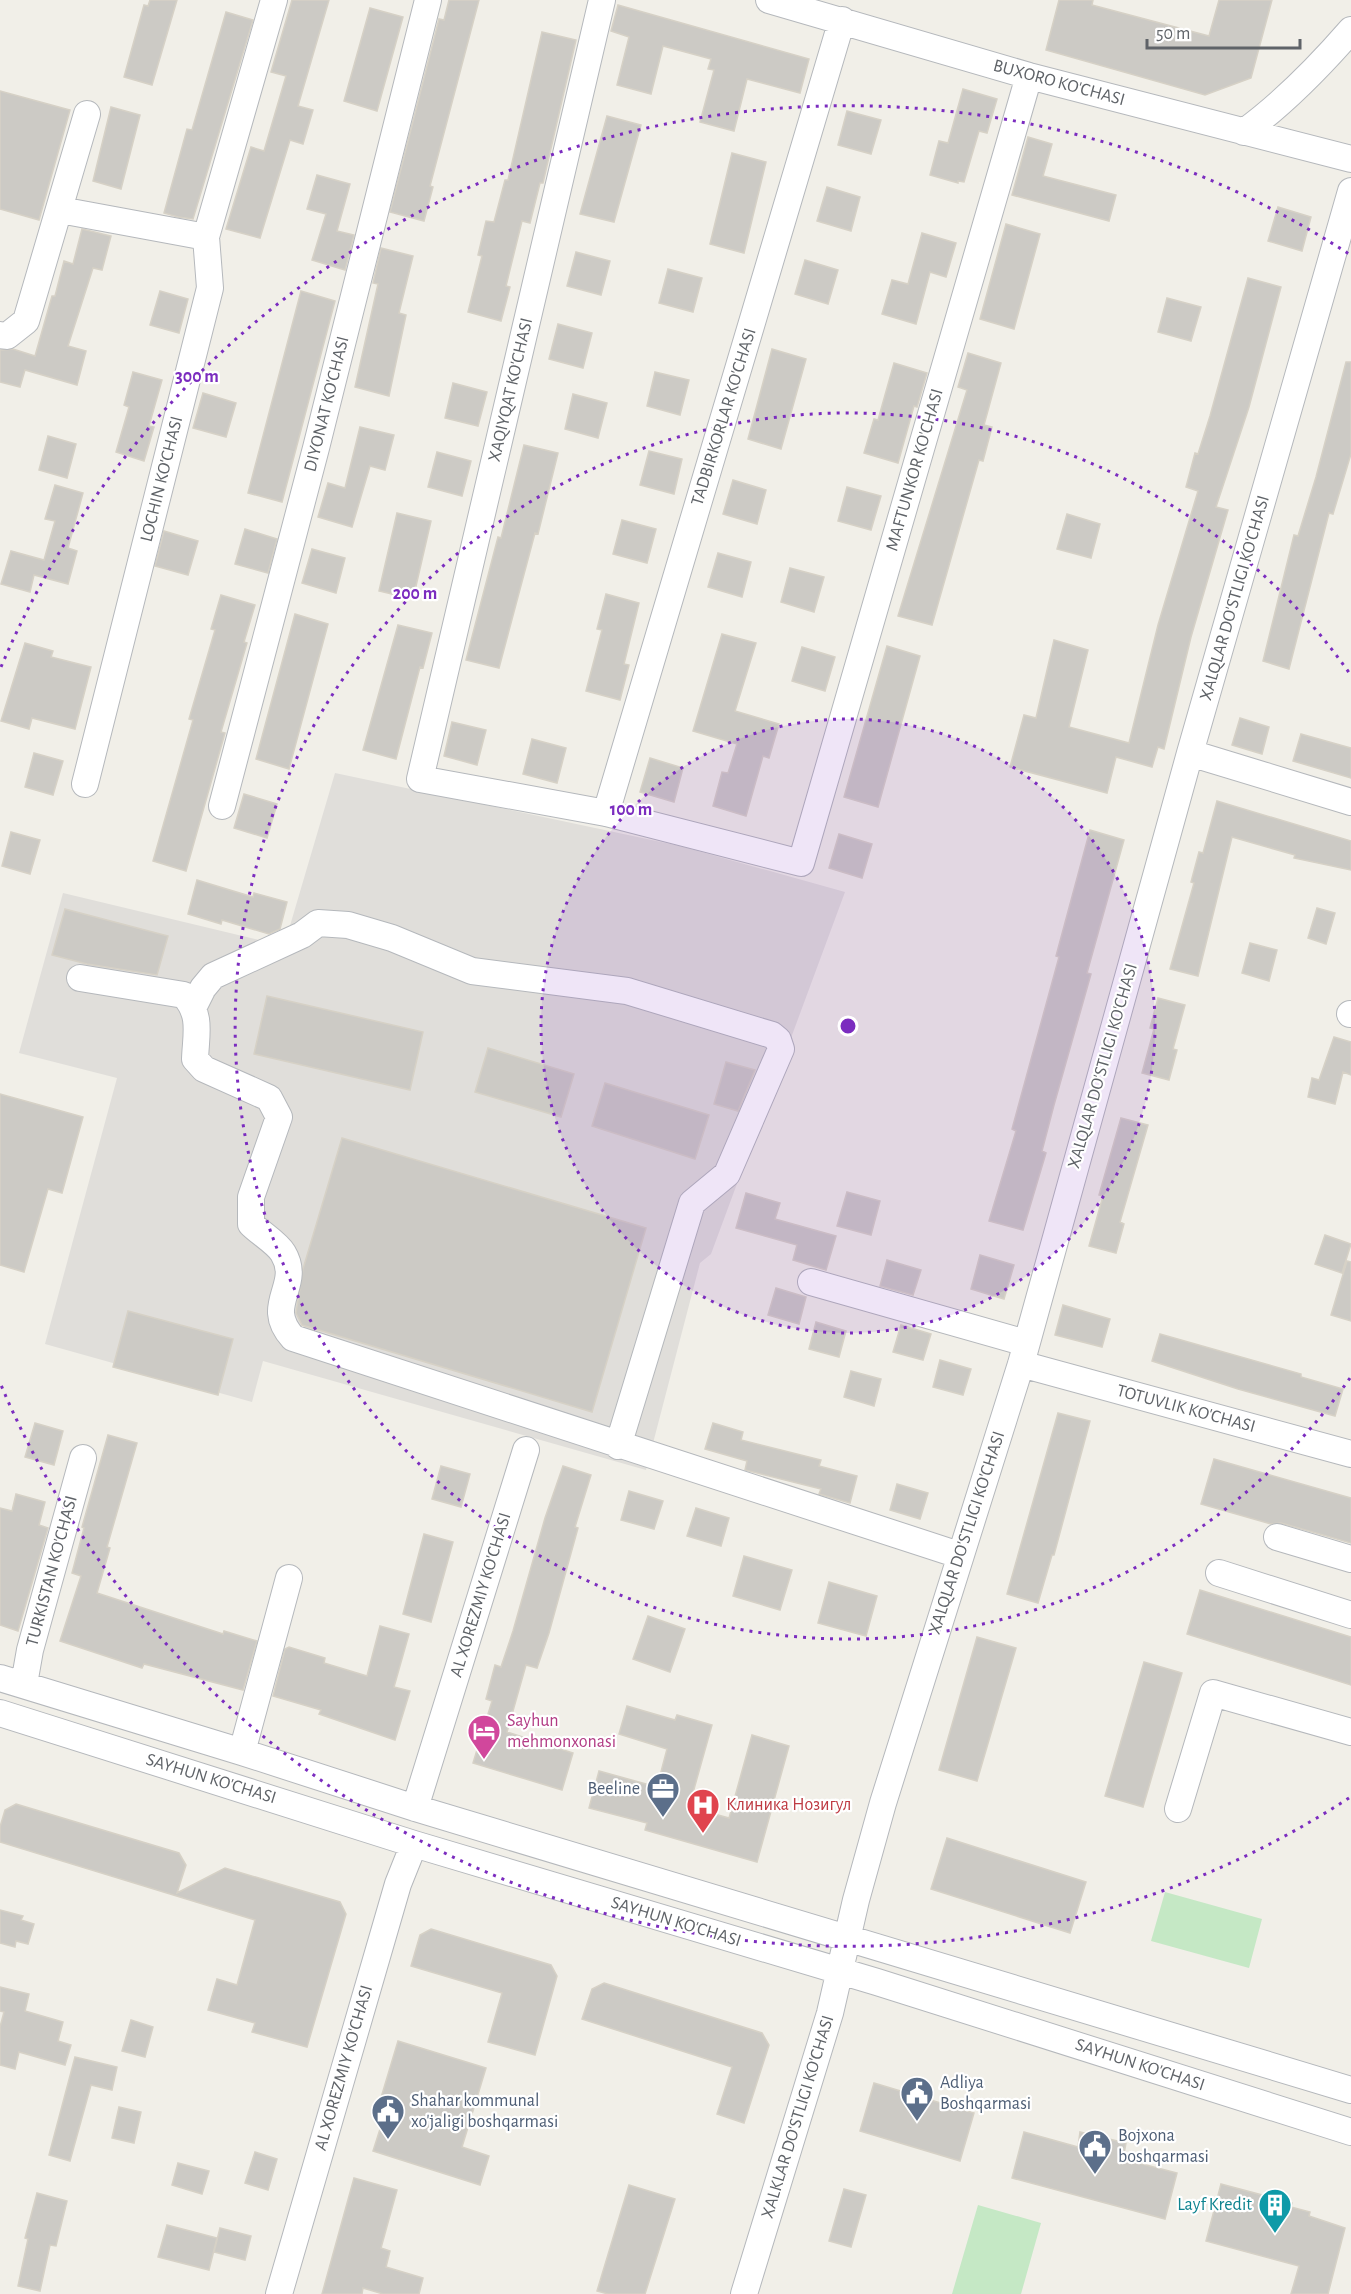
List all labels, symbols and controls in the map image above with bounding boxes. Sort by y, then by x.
scale bar [1147,12,1300,50]
text: 50 m [1156,25,1190,43]
street label: BUXORO KO'CHASI [991,57,1127,109]
street label: XAQIYQAT KO'CHASI [486,316,536,464]
street label: TADBIRKORLAR KO'CHASI [688,326,760,508]
street label: DIYONAT KO'CHASI [301,334,353,474]
text: 300 m [175,368,219,386]
street label: MAFTUNKOR KO'CHASI [883,387,947,553]
street label: LOCHIN KO'CHASI [138,414,186,544]
street label: XALQLAR DO'STLIGI KO'CHASI [1197,493,1273,703]
text: 200 m [393,585,437,603]
text: 100 m [610,801,652,819]
street label: XALQLAR DO'STLIGI KO'CHASI [1065,961,1141,1171]
centre of rings [838,1016,858,1036]
street label: TOTUVLIK KO'CHASI [1115,1382,1257,1436]
street label: XALQLAR DO'STLIGI KO'CHASI [926,1429,1008,1637]
street label: TURKISTAN KO'CHASI [23,1494,81,1648]
street label: AL XOREZMIY KO'CHASI [447,1511,515,1679]
place label: Sayhun mehmonxonasi [507,1712,616,1751]
hotel icon: Sayhun mehmonxonasi [466,1713,502,1760]
street label: SAYHUN KO'CHASI [144,1751,278,1807]
office icon: Beeline [645,1771,681,1818]
place label: Beeline [588,1780,640,1798]
hospital icon: Клиника Нозигул [685,1787,721,1834]
place label: Клиника Нозигул [726,1796,851,1814]
street label: SAYHUN KO'CHASI [609,1894,743,1950]
street label: AL XOREZMIY KO'CHASI [312,1983,376,2153]
street label: XALKLAR DO'STLIGI KO'CHASI [758,2013,838,2221]
street label: SAYHUN KO'CHASI [1073,2036,1207,2094]
place label: Adliya Boshqarmasi [940,2074,1031,2113]
public building icon: Adliya Boshqarmasi [899,2075,935,2122]
place label: Shahar kommunal xo'jaligi boshqarmasi [411,2092,558,2131]
public building icon: Shahar kommunal xo'jaligi boshqarmasi [370,2093,406,2140]
place label: Bojxona boshqarmasi [1118,2127,1209,2166]
public building icon: Bojxona boshqarmasi [1077,2128,1113,2175]
building icon: Layf Kredit [1257,2187,1293,2234]
place label: Layf Kredit [1177,2196,1252,2214]

